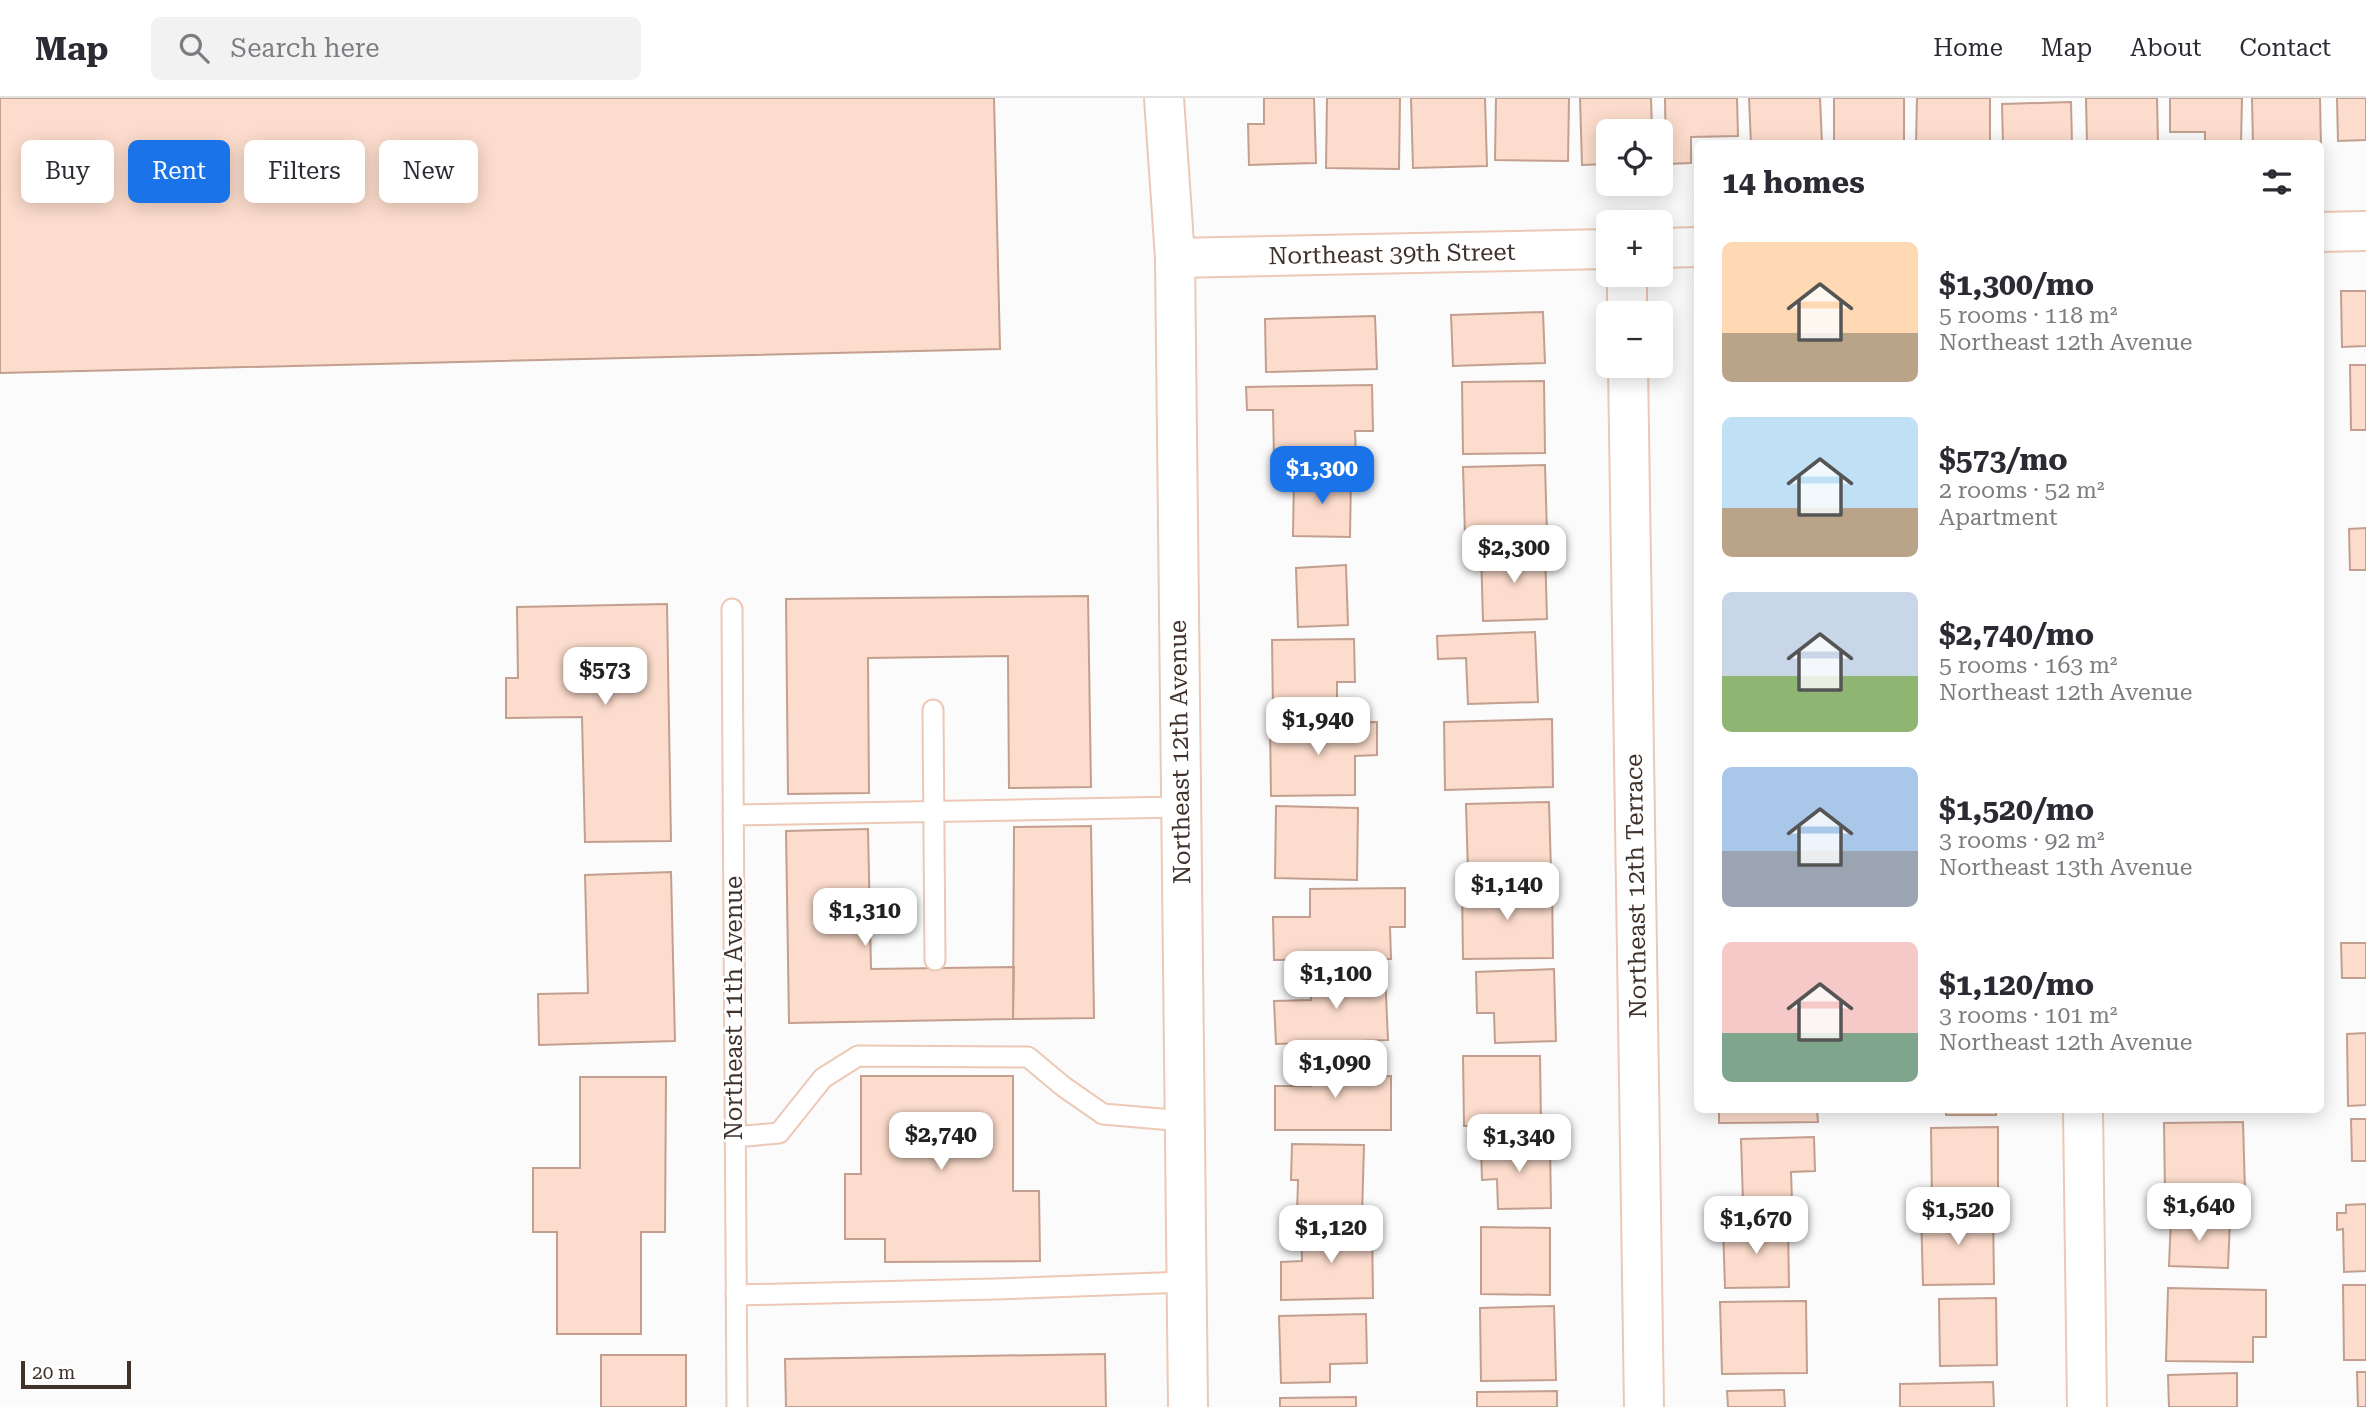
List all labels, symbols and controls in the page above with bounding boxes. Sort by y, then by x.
search box [151,17,641,80]
text: Map [35,29,109,68]
icon: search [175,29,213,67]
text: Search here [231,33,380,63]
text: Home [1933,34,2003,62]
text: Map [2041,34,2092,62]
text: About [2130,34,2201,62]
text: Contact [2239,34,2331,62]
map controls [1596,119,1673,378]
button: locate [1596,119,1673,196]
chip: Buy [21,140,114,203]
chip: Rent [128,140,230,203]
chip: Filters [244,140,365,203]
chip: New [379,140,478,203]
icon: filters [2258,163,2296,201]
text: 14 homes [1722,165,1865,200]
button: + [1596,210,1673,287]
street label: Northeast 39th Street [1268,238,1516,270]
text: $1,300/mo [1939,267,2094,302]
icon: home [1778,270,1862,354]
button: − [1596,301,1673,378]
text: 5 rooms · 118 m² [1939,302,2117,329]
text: Northeast 12th Avenue [1939,329,2192,356]
text: $573/mo [1939,442,2068,477]
icon: home [1778,445,1862,529]
pin: $1,300 [1265,446,1379,506]
text: $1,300 [1286,455,1358,482]
text: 2 rooms · 52 m² [1939,477,2105,504]
text: Apartment [1939,504,2058,531]
pin: $2,300 [1457,526,1571,585]
text: $2,300 [1478,534,1550,561]
text: $2,740/mo [1939,617,2094,652]
street label: Northeast 12th Avenue [1164,620,1196,884]
icon: home [1778,620,1862,704]
pin: $573 [564,648,646,707]
text: 5 rooms · 163 m² [1939,652,2117,679]
text: $573 [579,656,631,683]
text: Northeast 12th Avenue [1939,679,2192,706]
pin: $1,940 [1261,698,1375,757]
text: $1,940 [1282,706,1354,733]
street label: Northeast 12th Terrace [1620,753,1652,1019]
text: $1,520/mo [1939,792,2094,827]
icon: home [1778,795,1862,879]
text: 3 rooms · 92 m² [1939,827,2105,854]
text: Northeast 13th Avenue [1939,854,2192,881]
pin: $1,140 [1450,862,1564,922]
text: $1,140 [1471,871,1543,898]
street label: Northeast 11th Avenue [720,876,748,1140]
pin: $1,310 [808,888,922,948]
text: $1,310 [829,897,901,924]
pin: $1,100 [1279,951,1393,1011]
text: $1,100 [1300,960,1372,987]
text: $1,120/mo [1939,967,2094,1002]
icon: home [1778,970,1862,1054]
text: 3 rooms · 101 m² [1939,1002,2117,1029]
text: Northeast 12th Avenue [1939,1029,2192,1056]
pin: $1,090 [1278,1040,1392,1100]
text: $1,090 [1299,1049,1371,1076]
pin: $2,740 [884,1112,998,1172]
pin: $1,340 [1462,1114,1576,1174]
text: $2,740 [905,1121,977,1148]
text: $1,340 [1483,1123,1555,1150]
pin: $1,640 [2142,1184,2256,1243]
pin: $1,520 [1901,1188,2015,1247]
text: $1,640 [2163,1192,2235,1219]
pin: $1,670 [1699,1196,1813,1256]
text: $1,520 [1922,1196,1994,1223]
text: $1,670 [1720,1205,1792,1232]
pin: $1,120 [1274,1206,1388,1265]
text: $1,120 [1295,1214,1367,1241]
scale bar [21,1358,131,1390]
text: 20 m [32,1361,75,1384]

